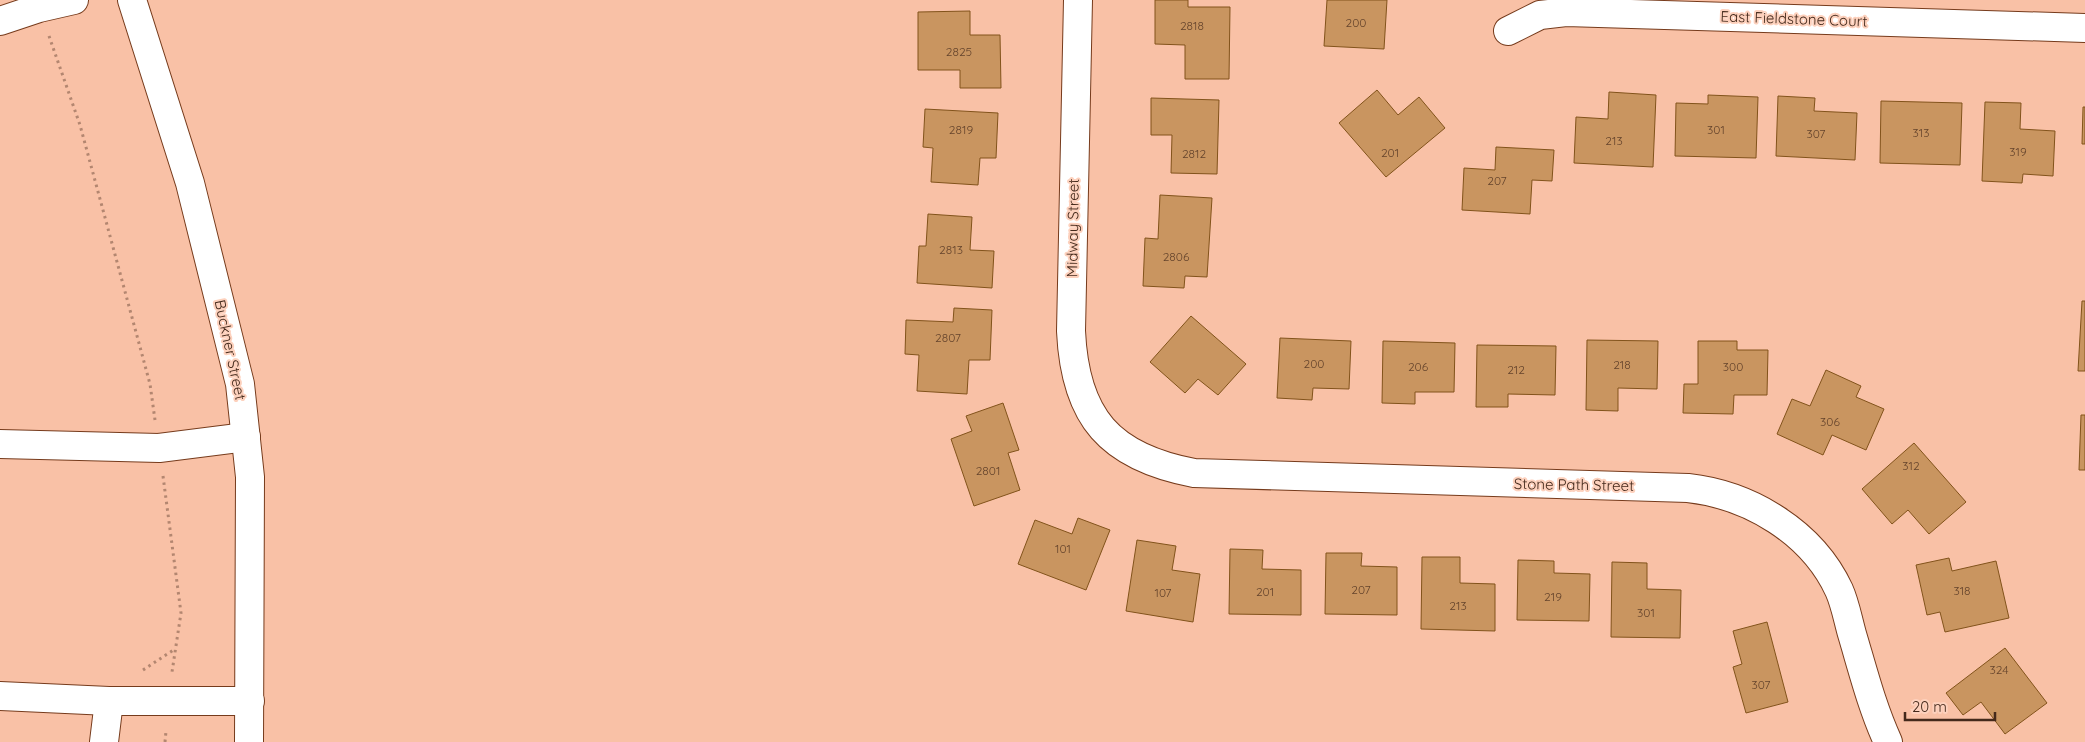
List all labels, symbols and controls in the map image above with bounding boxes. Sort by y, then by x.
street label: East Fieldstone Court [1720,6,1868,31]
house number: 200 [1346,15,1366,30]
house number: 2818 [1180,18,1204,33]
house number: 2825 [946,44,972,59]
house number: 2819 [949,122,973,137]
house number: 301 [1707,122,1725,137]
house number: 313 [1912,125,1930,140]
house number: 307 [1807,126,1825,141]
house number: 213 [1605,133,1623,148]
house number: 319 [2009,144,2027,159]
house number: 201 [1381,145,1399,160]
house number: 2812 [1182,146,1206,161]
house number: 207 [1487,173,1507,188]
street label: Midway Street [1062,178,1083,278]
house number: 2813 [939,242,963,257]
house number: 2806 [1163,249,1190,264]
street label: Buckner Street [211,298,250,402]
house number: 2807 [935,330,961,345]
house number: 200 [1304,356,1324,371]
house number: 218 [1613,357,1631,372]
house number: 206 [1408,359,1429,374]
house number: 300 [1723,359,1743,374]
house number: 212 [1507,362,1525,377]
house number: 306 [1820,414,1840,429]
house number: 312 [1902,458,1920,473]
house number: 2801 [976,463,1000,478]
street label: Stone Path Street [1514,474,1634,495]
house number: 101 [1055,541,1071,556]
house number: 207 [1351,582,1371,597]
house number: 318 [1953,583,1971,598]
house number: 201 [1256,584,1274,599]
house number: 107 [1154,585,1172,600]
house number: 219 [1544,589,1562,604]
house number: 213 [1449,598,1467,613]
house number: 301 [1637,605,1655,620]
house number: 324 [1989,662,2009,677]
house number: 307 [1752,677,1770,692]
scale bar [1905,690,1995,722]
text: 20 m [1912,697,1947,716]

